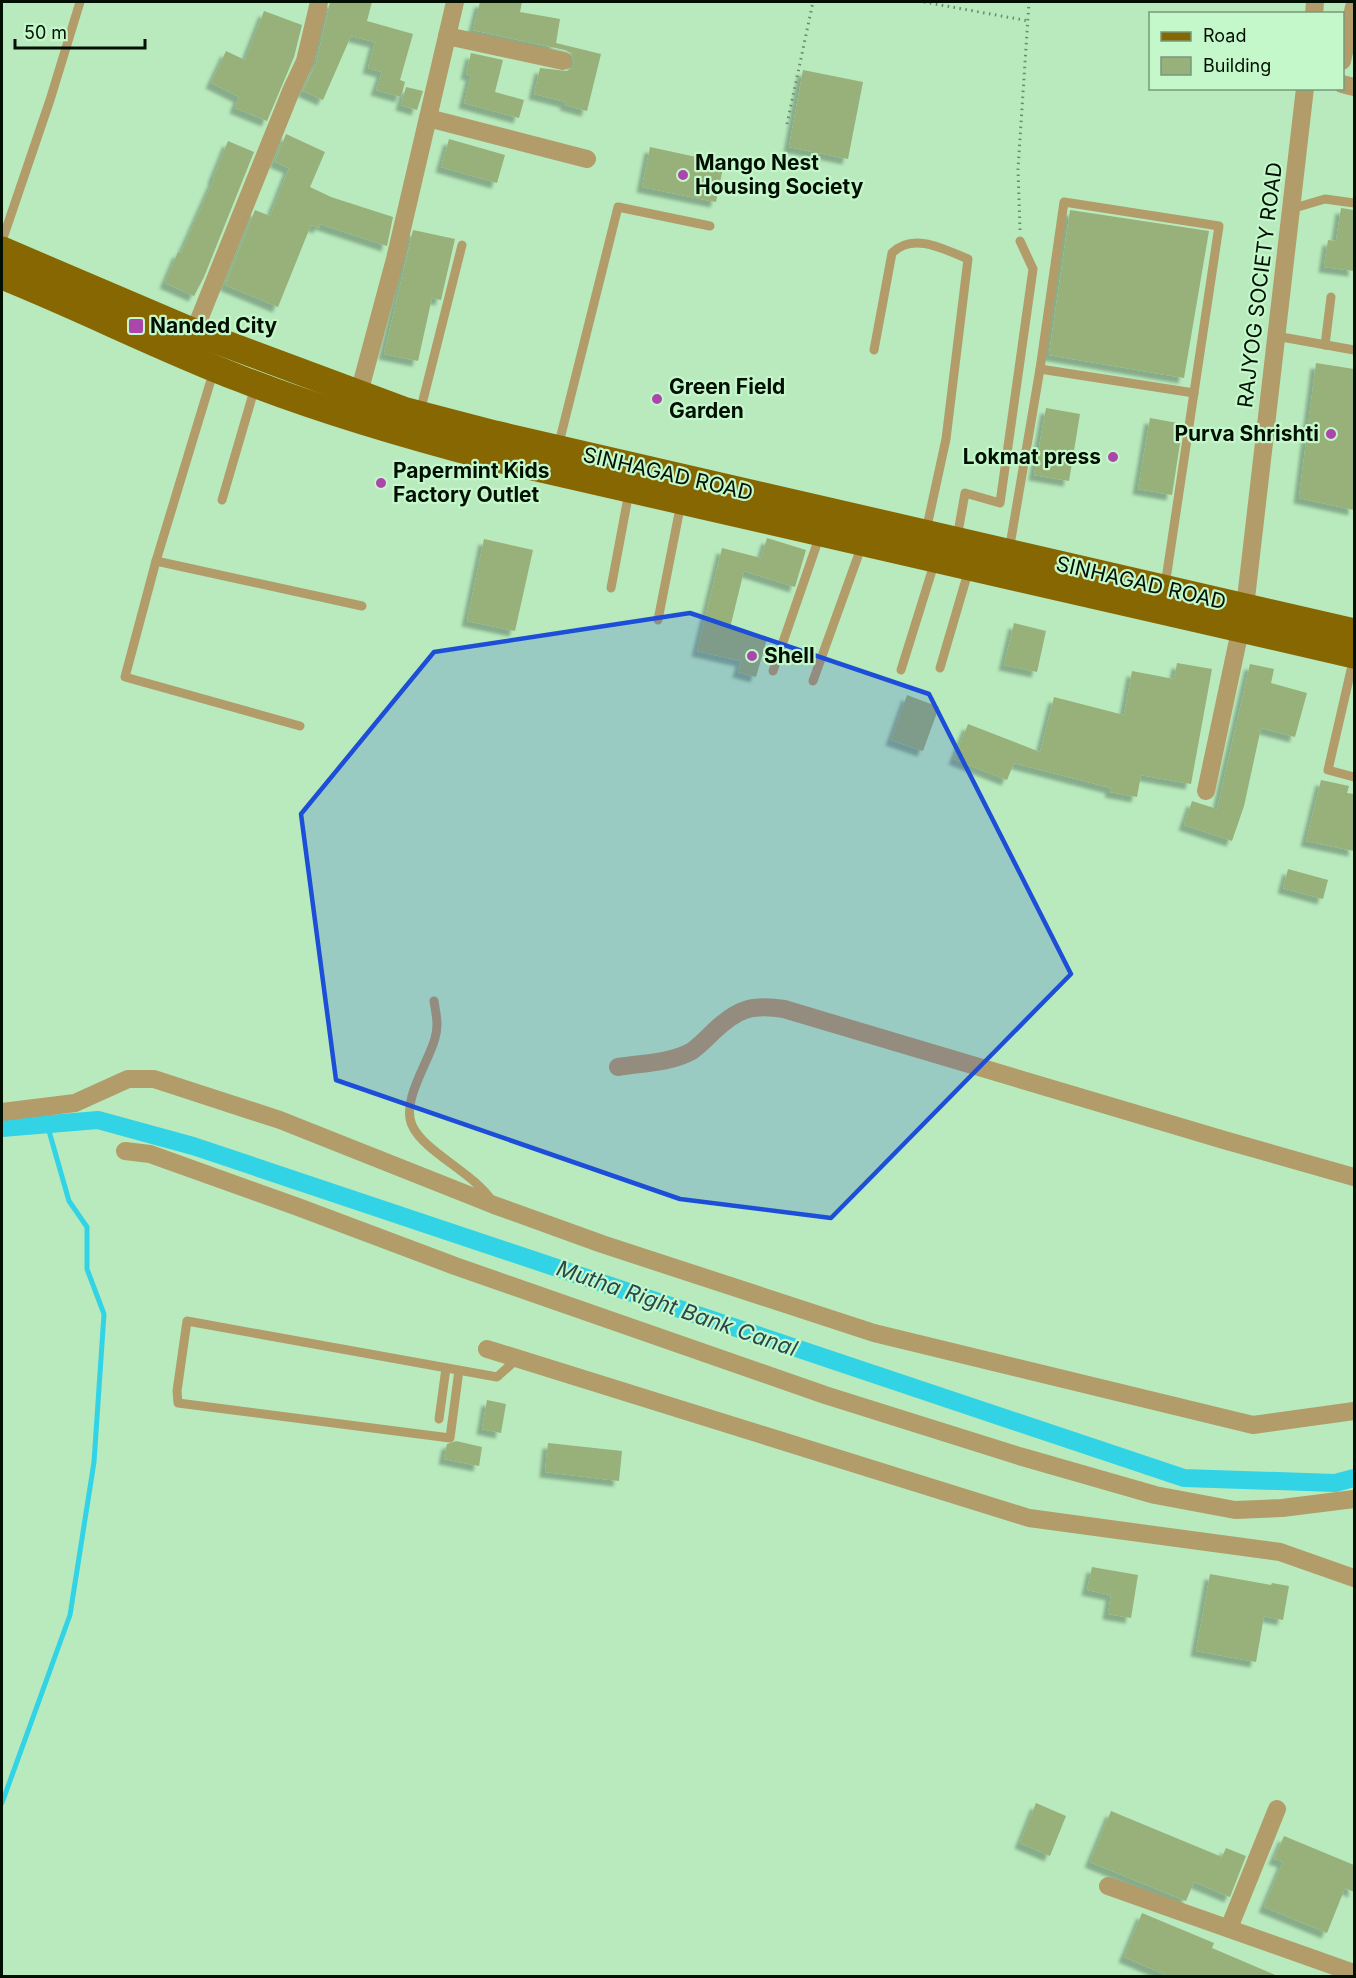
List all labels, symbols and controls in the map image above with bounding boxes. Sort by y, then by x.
scale bar [15,12,146,50]
legend [1149,12,1344,90]
text: 50 m [24,22,67,43]
text: Road [1203,25,1246,46]
text: Building [1203,55,1271,76]
place label: Mango Nest Housing Society [695,150,864,199]
street label: RAJYOG SOCIETY ROAD [1232,161,1287,409]
marker: Mango Nest Housing Society [676,168,690,182]
place label: Nanded City [150,313,278,338]
marker: Nanded City [127,317,145,335]
place label: Green Field Garden [669,374,785,423]
marker: Green Field Garden [650,392,664,406]
place label: Purva Shrishti [1174,421,1319,446]
marker: Purva Shrishti [1324,427,1338,441]
street label: SINHAGAD ROAD [581,442,755,505]
place label: Lokmat press [963,444,1101,469]
marker: Lokmat press [1106,450,1120,464]
place label: Papermint Kids Factory Outlet [393,458,550,507]
marker: Papermint Kids Factory Outlet [374,476,388,490]
street label: SINHAGAD ROAD [1054,551,1228,614]
place label: Shell [764,643,815,668]
marker: Shell [745,649,759,663]
water label: Mutha Right Bank Canal [553,1255,801,1362]

